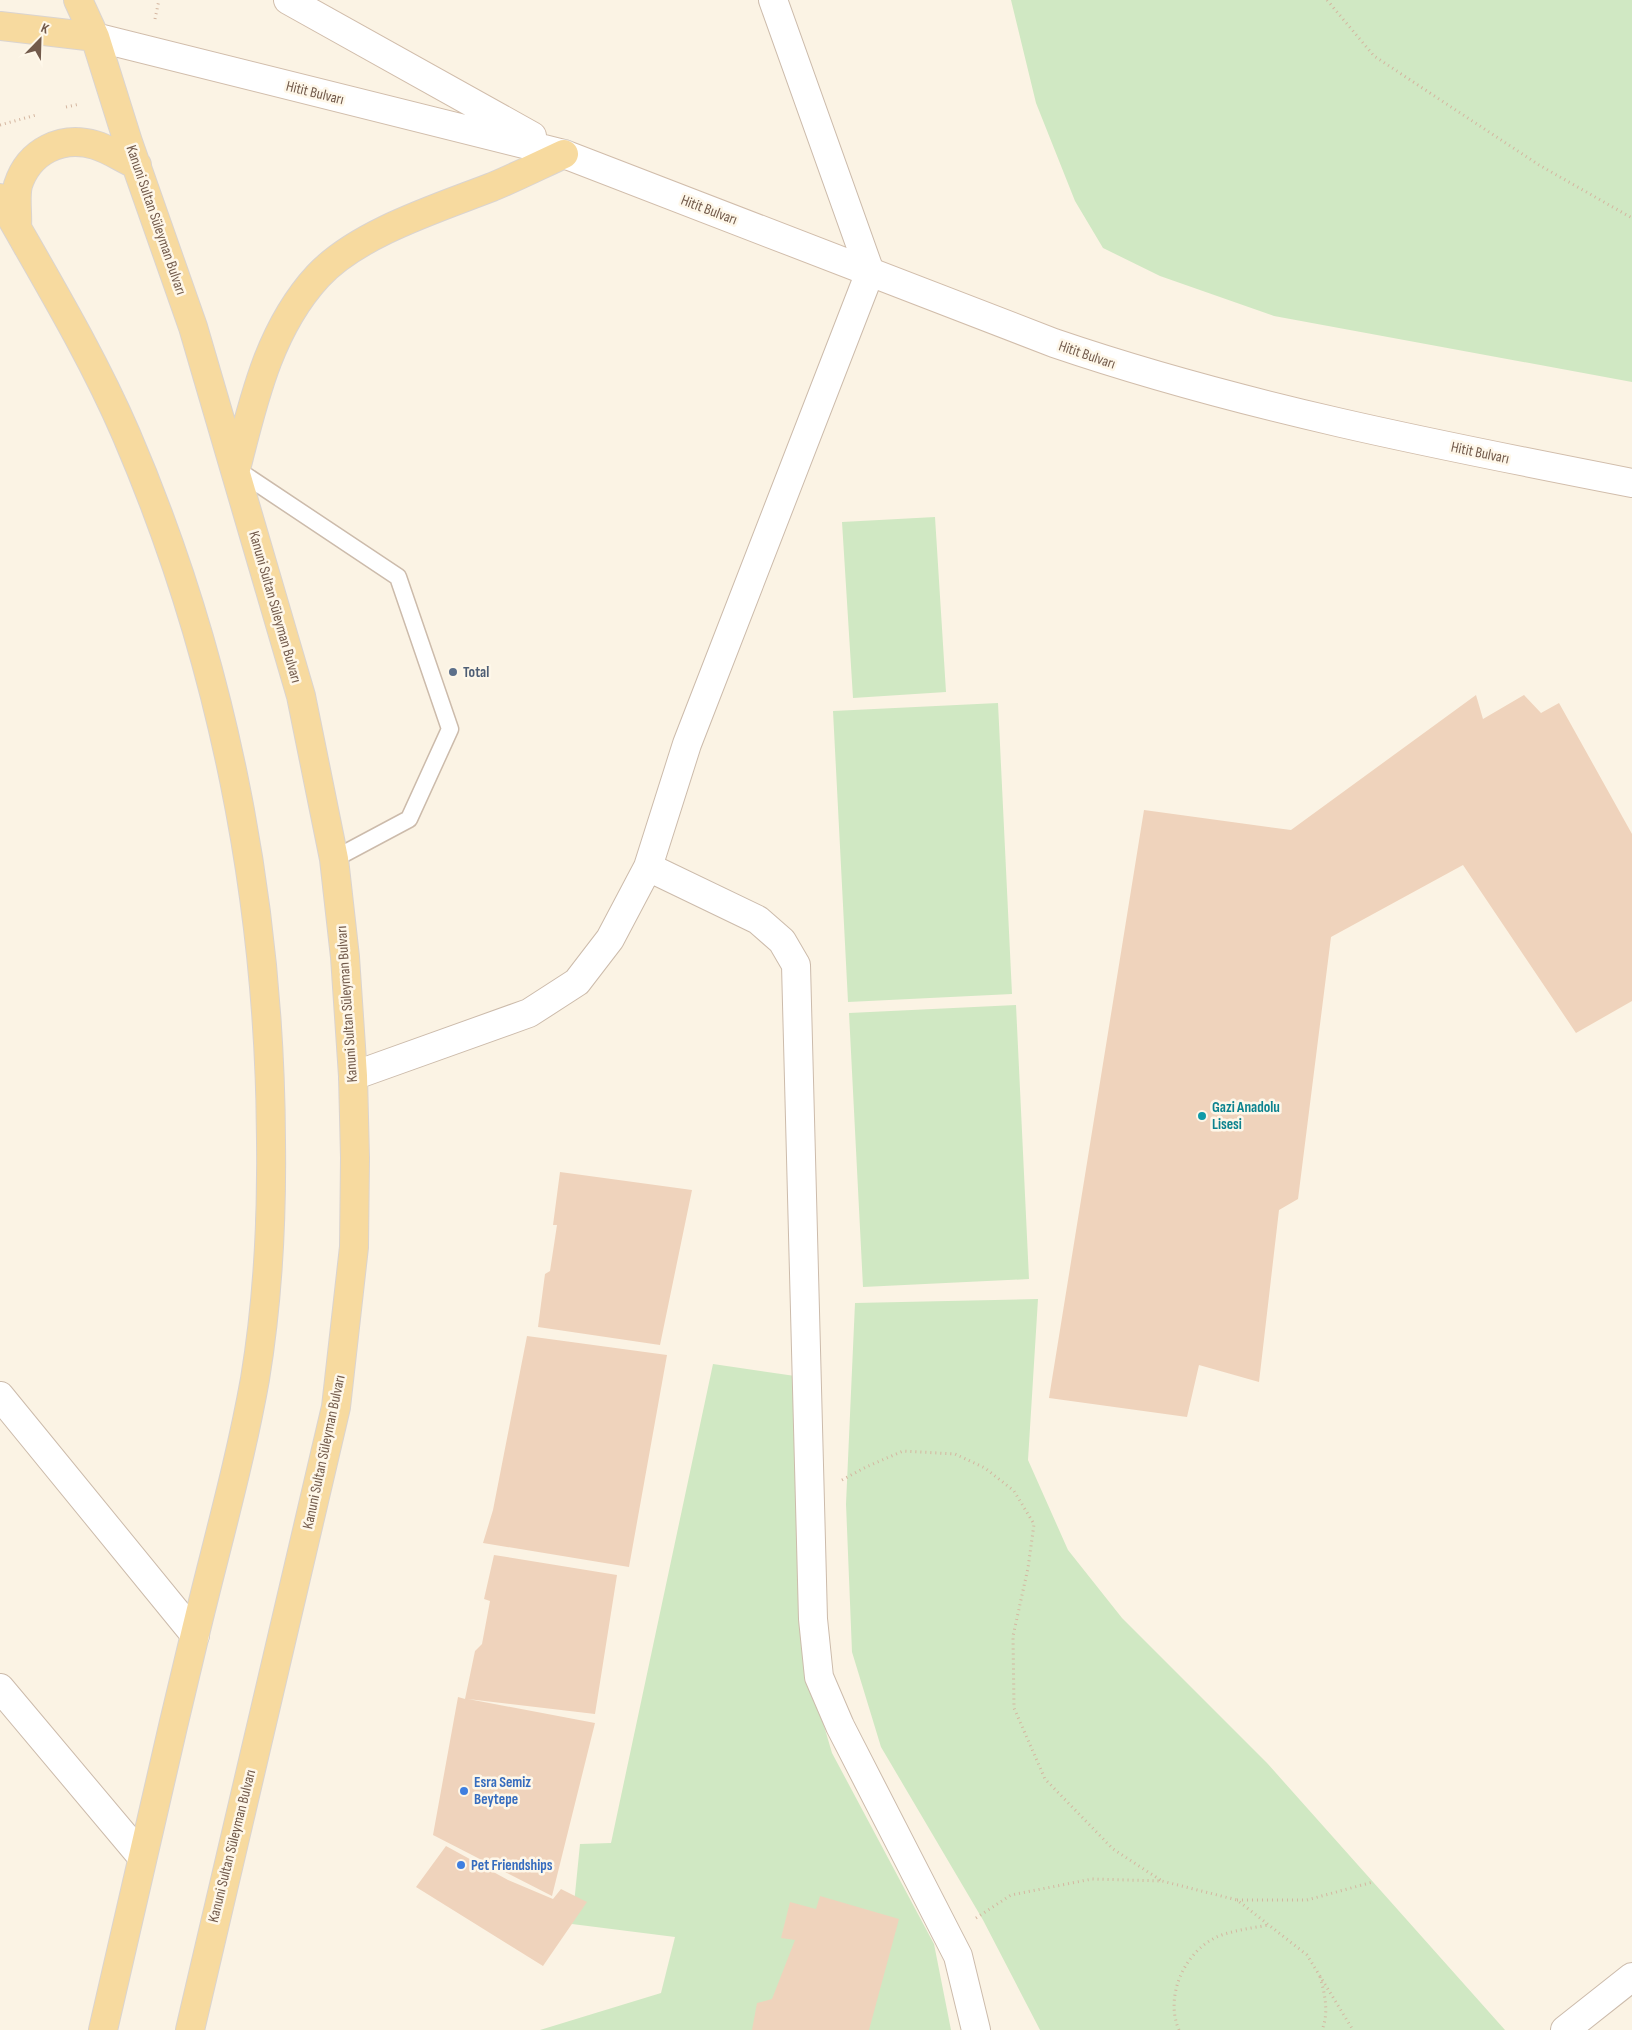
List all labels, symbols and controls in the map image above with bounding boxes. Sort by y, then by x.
north arrow [15,15,65,65]
text: K [38,19,51,38]
street label: Hitit Bulvarı [284,77,346,109]
street label: Kanuni Sultan Süleyman Bulvarı [121,143,191,297]
street label: Hitit Bulvarı [678,191,740,229]
street label: Hitit Bulvarı [1056,336,1118,374]
street label: Hitit Bulvarı [1449,438,1511,468]
street label: Kanuni Sultan Süleyman Bulvarı [244,529,306,685]
place label: Total [463,663,489,682]
marker: Total [447,666,459,678]
street label: Kanuni Sultan Süleyman Bulvarı [332,925,362,1083]
place label: Gazi Anadolu Lisesi [1212,1098,1280,1134]
marker: Gazi Anadolu Lisesi [1196,1110,1208,1122]
street label: Kanuni Sultan Süleyman Bulvarı [298,1373,350,1531]
street label: Kanuni Sultan Süleyman Bulvarı [204,1768,260,1924]
place label: Esra Semiz Beytepe [474,1773,531,1809]
marker: Esra Semiz Beytepe [458,1785,470,1797]
place label: Pet Friendships [471,1856,553,1875]
marker: Pet Friendships [455,1859,467,1871]

